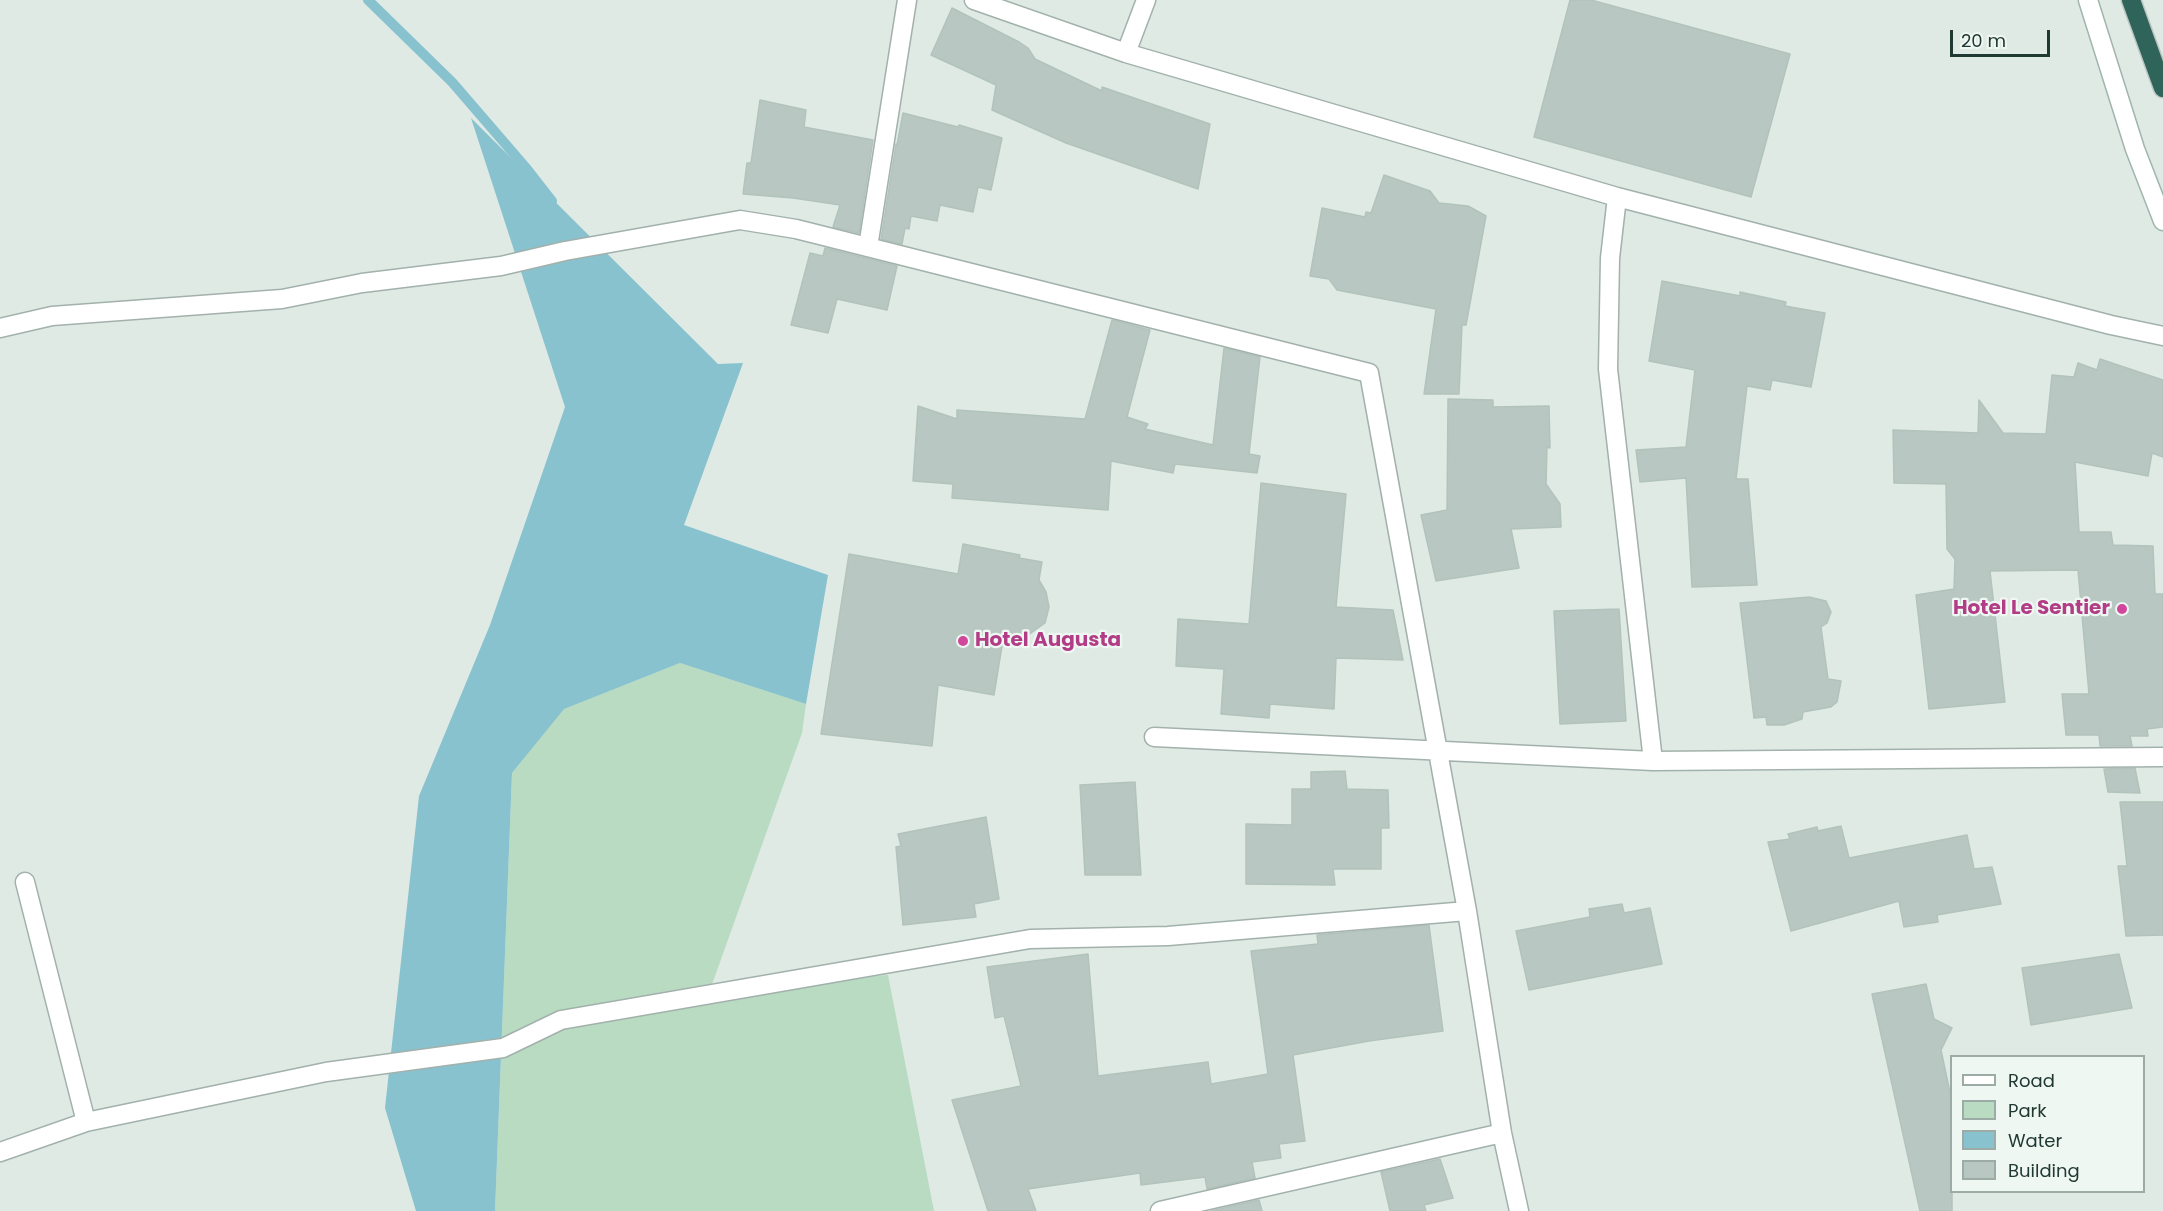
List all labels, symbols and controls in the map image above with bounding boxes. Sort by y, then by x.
scale bar [1953,18,2054,56]
text: 20 m [1961,28,2006,53]
place label: Hotel Le Sentier [1953,597,2110,621]
marker: Hotel Le Sentier [2115,602,2129,616]
place label: Hotel Augusta [975,629,1121,653]
marker: Hotel Augusta [956,634,970,648]
legend [1950,1055,2145,1193]
text: Road [2008,1068,2055,1093]
text: Park [2008,1098,2047,1123]
text: Water [2008,1128,2062,1153]
text: Building [2008,1158,2080,1183]

